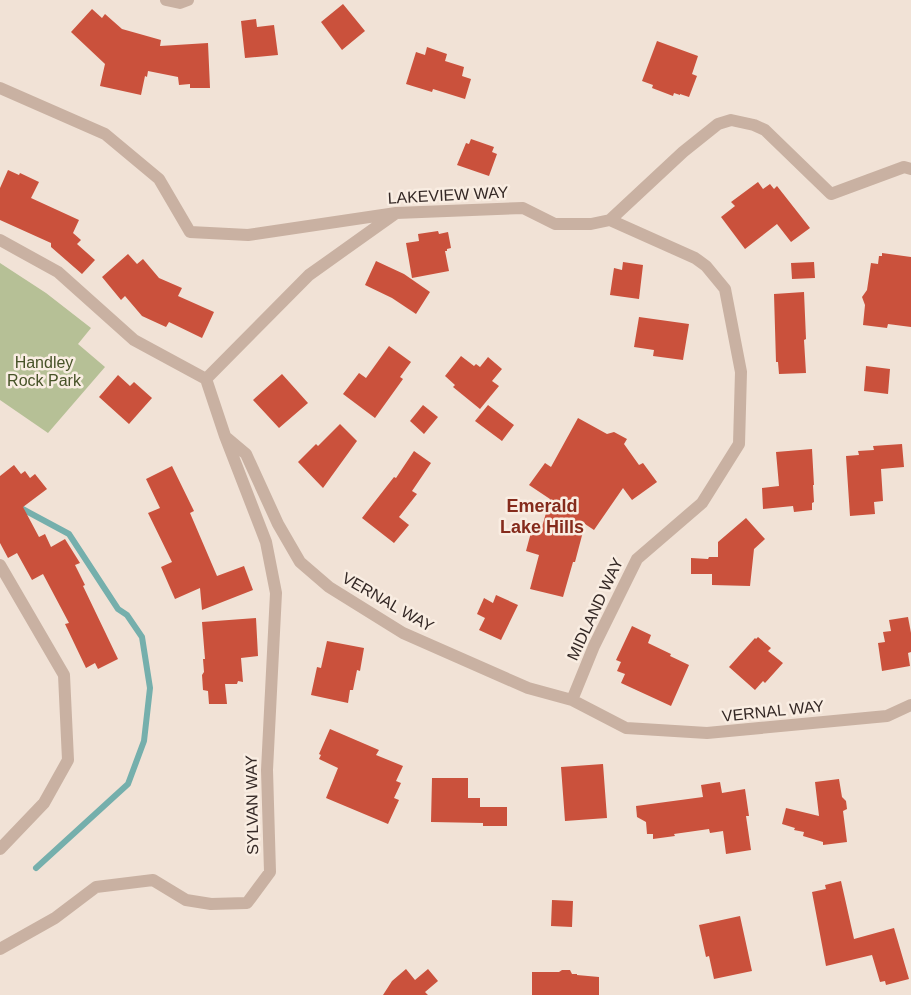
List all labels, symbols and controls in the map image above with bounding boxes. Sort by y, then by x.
street label: LAKEVIEW WAY [387,183,509,207]
park label: Handley Rock Park [7,354,82,389]
district label: Emerald Lake Hills [500,496,584,537]
street label: MIDLAND WAY [564,555,626,663]
street label: VERNAL WAY [339,569,437,635]
street label: VERNAL WAY [721,697,825,725]
street label: SYLVAN WAY [243,755,261,855]

